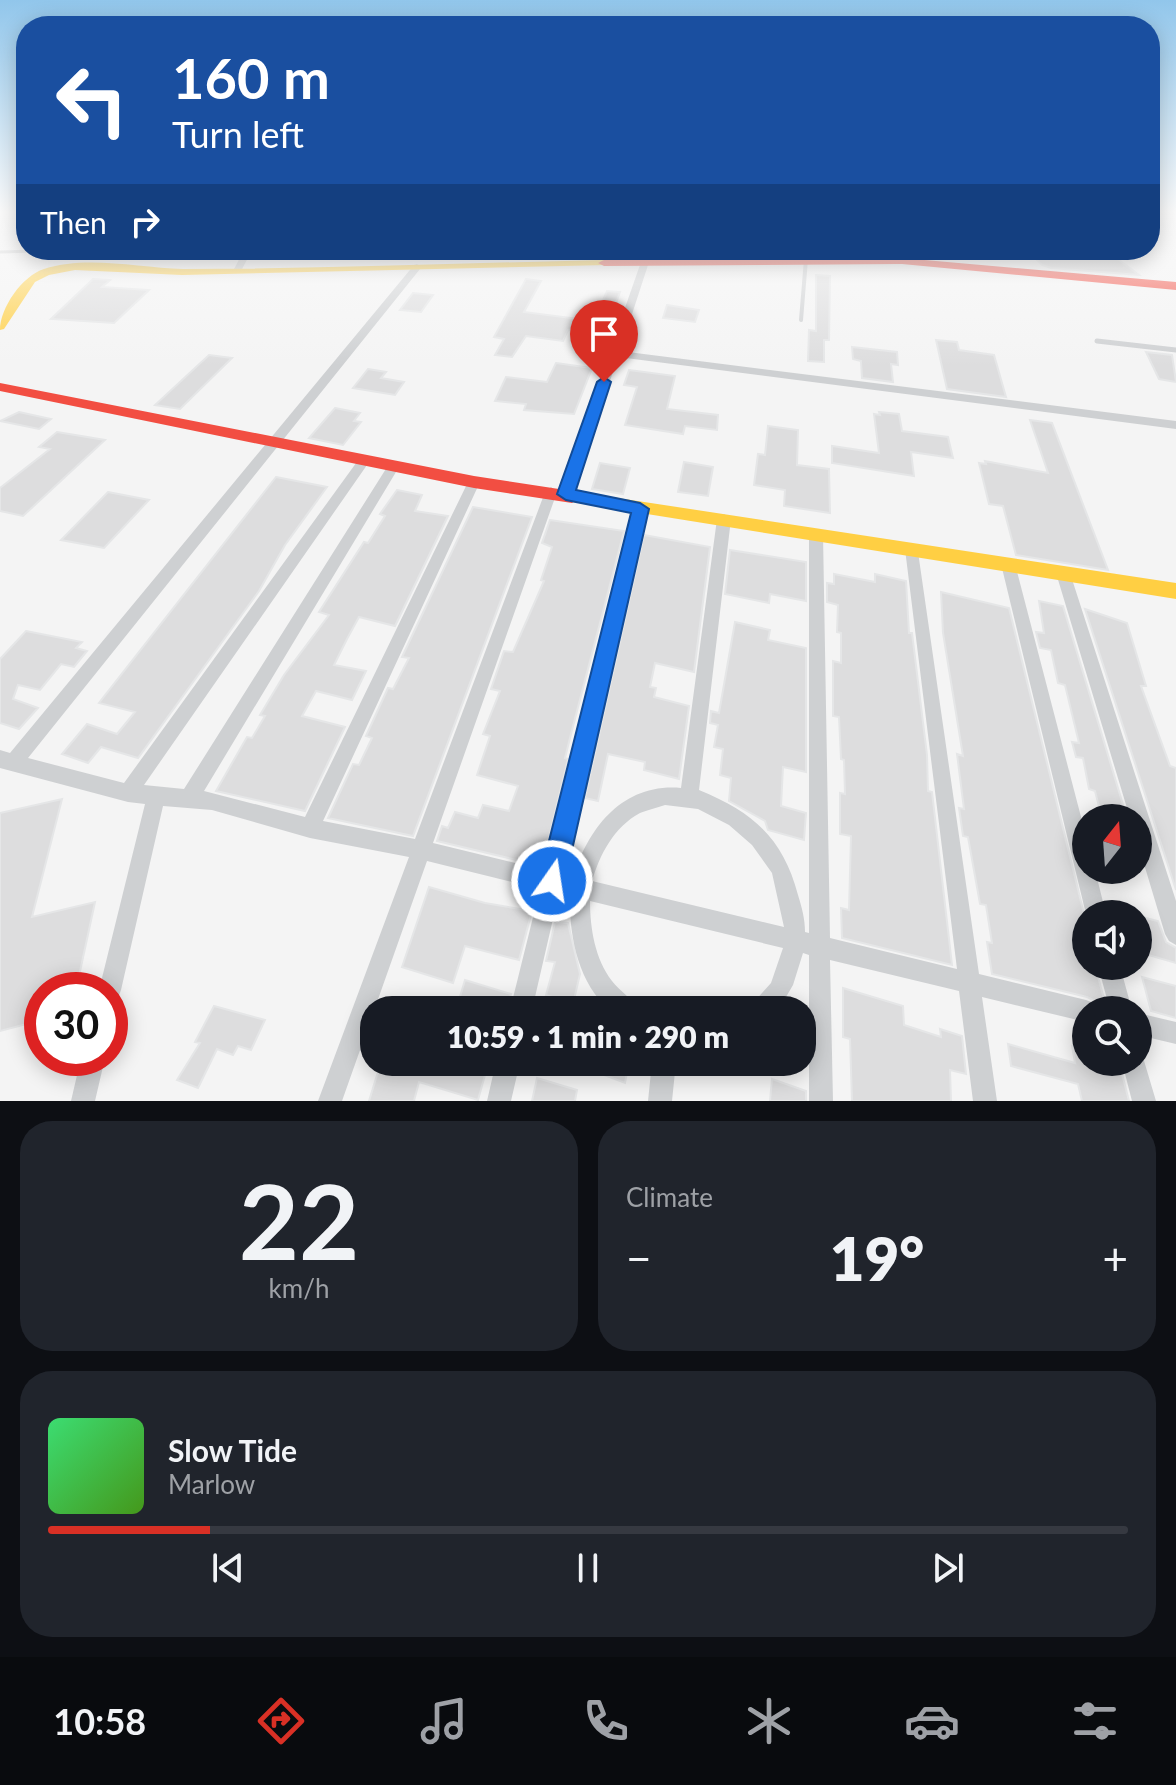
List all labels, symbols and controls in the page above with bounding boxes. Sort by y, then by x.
text: 160 m [172,44,330,111]
icon: left [40,48,144,152]
text: Turn left [172,112,304,156]
icon: right [123,200,167,244]
text: Then [40,204,107,240]
pin [570,300,638,382]
icon: arrive [582,312,626,356]
north arrow [1072,804,1152,884]
map controls [1072,804,1152,1076]
position arrow [510,839,594,923]
button: sound [1072,900,1152,980]
speed limit sign: 30 [24,972,128,1076]
button: search [1072,996,1152,1076]
text: 10:59 · 1 min · 290 m [447,1018,729,1054]
text: 22 [239,1157,359,1282]
text: Climate [626,1181,713,1213]
text: 19° [830,1222,924,1294]
text: − [626,1232,652,1284]
text: + [1102,1232,1128,1284]
text: km/h [269,1272,329,1304]
text: Slow Tide [168,1432,297,1468]
text: Marlow [168,1468,255,1500]
icon: previous [206,1546,250,1590]
icon: pause [566,1546,610,1590]
icon: next [926,1546,970,1590]
icon: directions [253,1693,309,1749]
icon: music [416,1693,472,1749]
icon: phone [578,1693,634,1749]
icon: climate [741,1693,797,1749]
icon: car [904,1693,960,1749]
icon: filters [1067,1693,1123,1749]
text: 10:58 [53,1699,146,1743]

